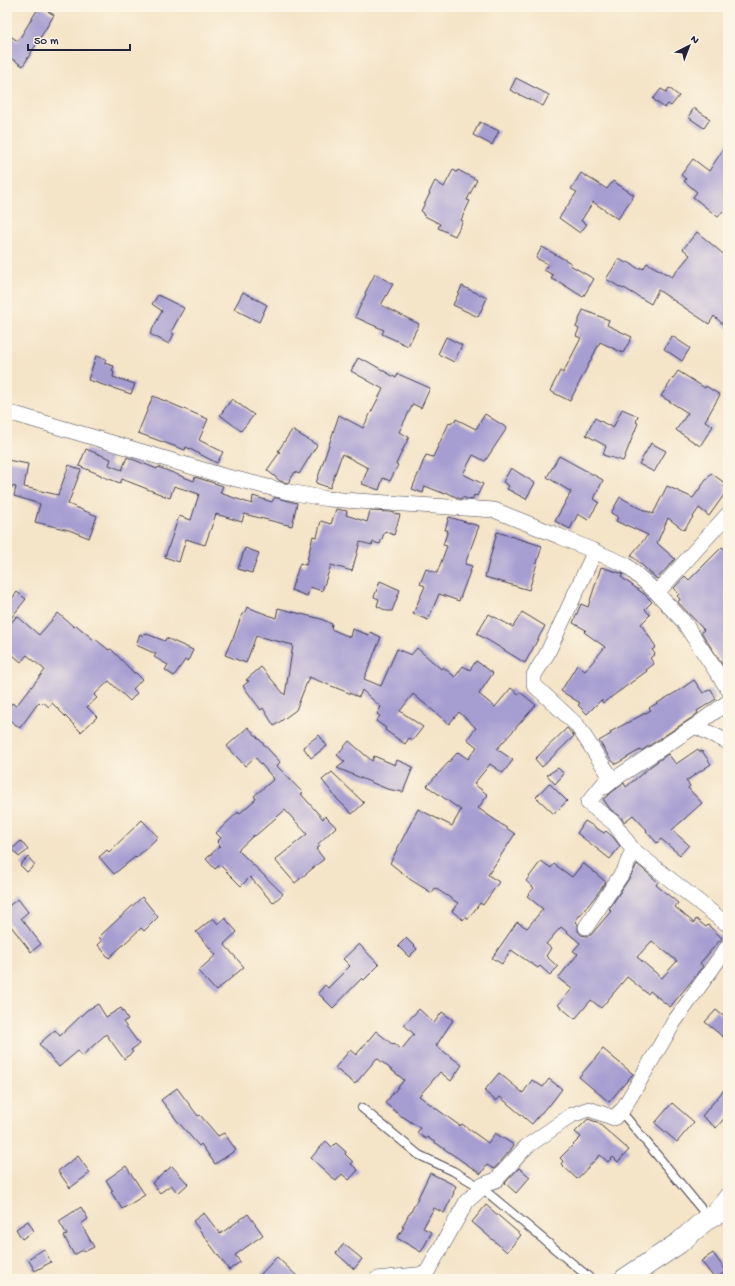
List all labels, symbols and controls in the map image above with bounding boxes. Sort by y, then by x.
scale bar [28,26,130,52]
north arrow [669,26,709,66]
text: N [688,33,701,47]
text: 50 m [34,35,59,49]

